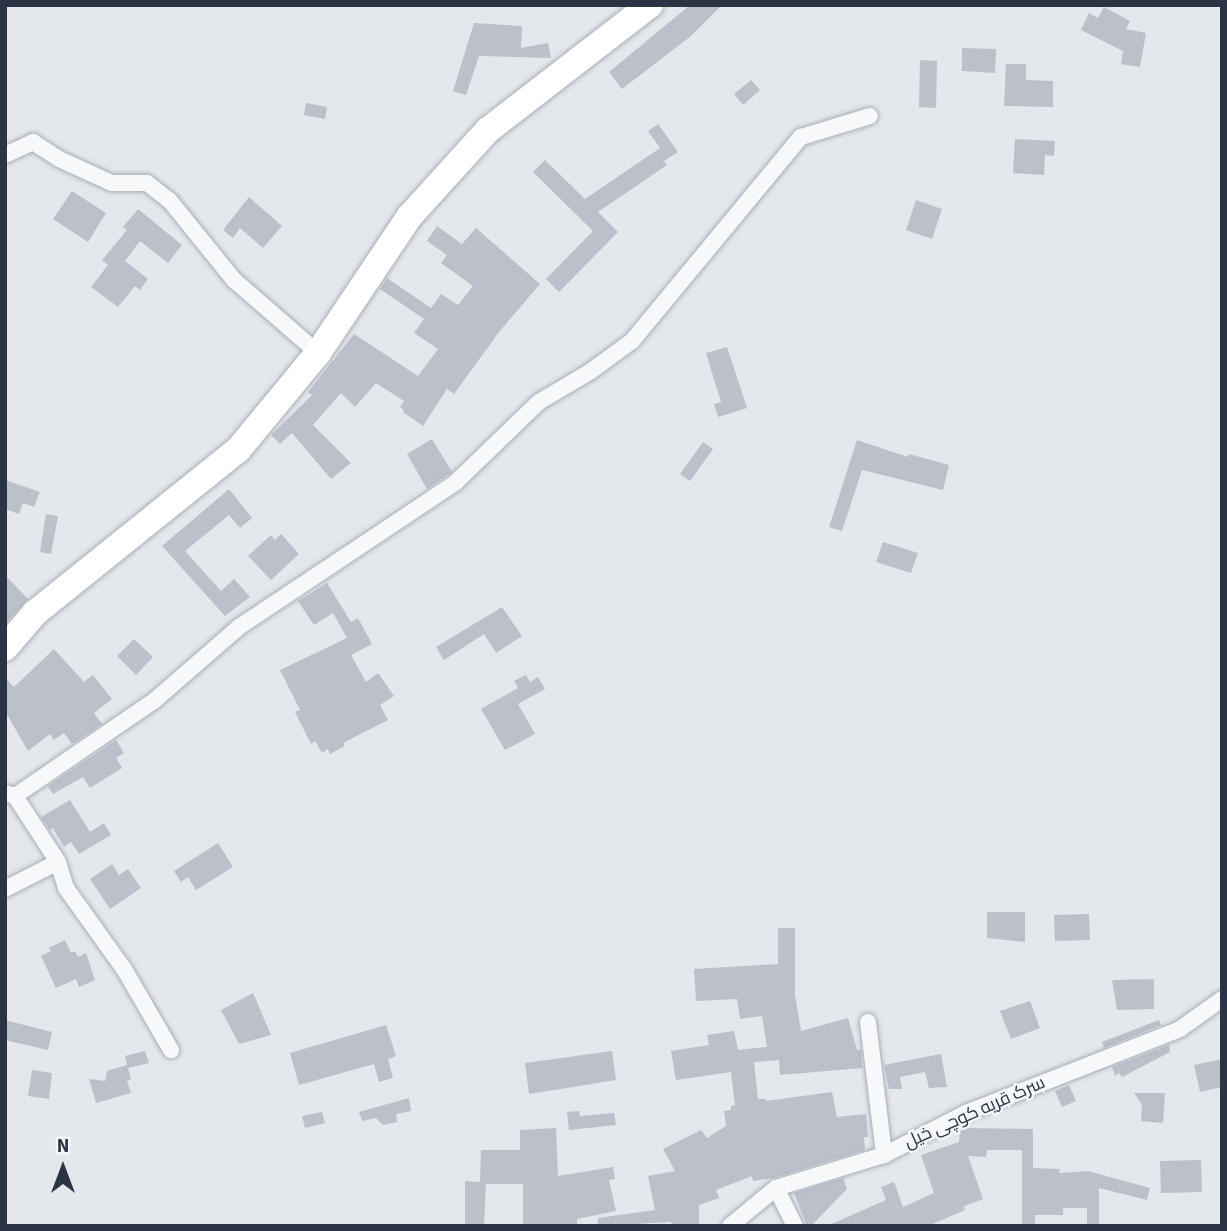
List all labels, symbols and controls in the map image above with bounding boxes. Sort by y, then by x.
street label: سرک قریه کوچی خیل [901,1072,1049,1154]
north arrow [28,1133,98,1203]
text: N [57,1133,69,1160]

